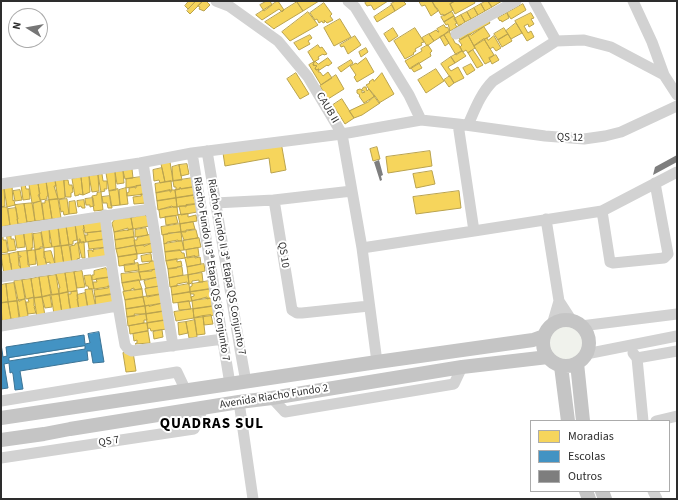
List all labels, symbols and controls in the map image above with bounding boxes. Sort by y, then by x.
north arrow [8,8,48,48]
text: N [9,21,25,31]
street label: CAUB II [313,90,341,126]
street label: QS 12 [557,131,583,145]
street label: Riacho Fundo II 3ª Etapa QS 8 Conjunto 7 [190,176,232,362]
street label: Riacho Fundo II 3ª Etapa QS Conjunto 7 [204,178,248,356]
street label: QS 10 [274,241,292,269]
street label: Avenida Riacho Fundo 2 [219,382,329,412]
district label: QUADRAS SUL [160,416,264,434]
legend [530,420,670,492]
text: Moradias [568,428,614,445]
street label: QS 7 [98,434,120,450]
text: Escolas [568,448,605,465]
text: Outros [568,468,602,485]

